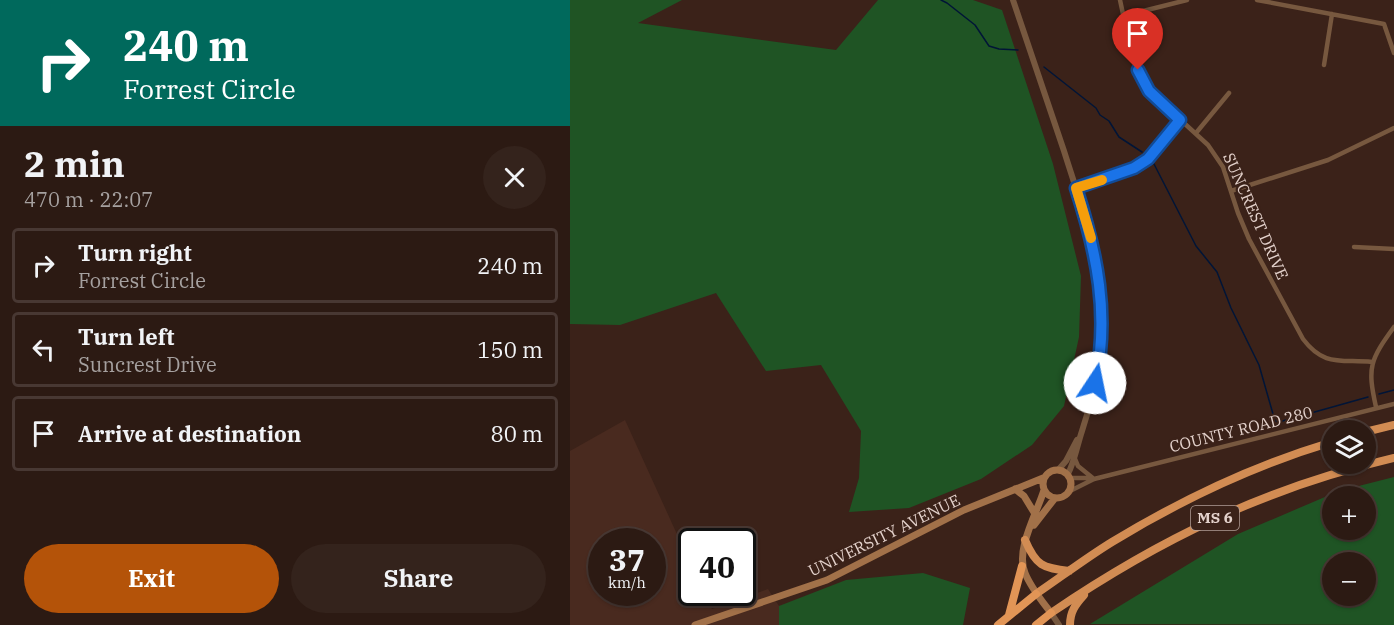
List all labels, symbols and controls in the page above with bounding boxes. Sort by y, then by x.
pin [1112,8,1163,70]
icon: arrive [1121,17,1154,50]
text: 240 m [123,18,249,73]
icon: right [24,24,102,102]
text: Forrest Circle [123,71,296,106]
text: 2 min [24,140,125,187]
button: close [483,146,546,209]
street label: SUNCREST DRIVE [1219,149,1293,283]
text: 470 m · 22:07 [24,186,153,213]
text: Turn right [78,238,192,267]
icon: right [27,249,60,282]
text: 240 m [477,251,543,280]
text: Forrest Circle [78,267,206,294]
text: Turn left [78,322,174,351]
icon: left [27,333,60,366]
text: 150 m [477,335,543,364]
text: Suncrest Drive [78,351,217,378]
position arrow [1063,351,1127,415]
street label: COUNTY ROAD 280 [1167,402,1315,456]
icon: arrive [27,417,60,450]
text: Arrive at destination [78,419,301,448]
text: 80 m [491,419,543,448]
map controls [1322,420,1376,606]
button: layers [1322,420,1376,474]
button: + [1322,486,1376,540]
street label: UNIVERSITY AVENUE [805,490,963,580]
road number: MS 6 [1191,506,1239,530]
speed limit sign: 40 [678,528,756,606]
text: 37 [609,540,645,579]
button: Exit [24,544,279,613]
button: Share [291,544,546,613]
button: − [1322,552,1376,606]
text: km/h [608,573,646,592]

